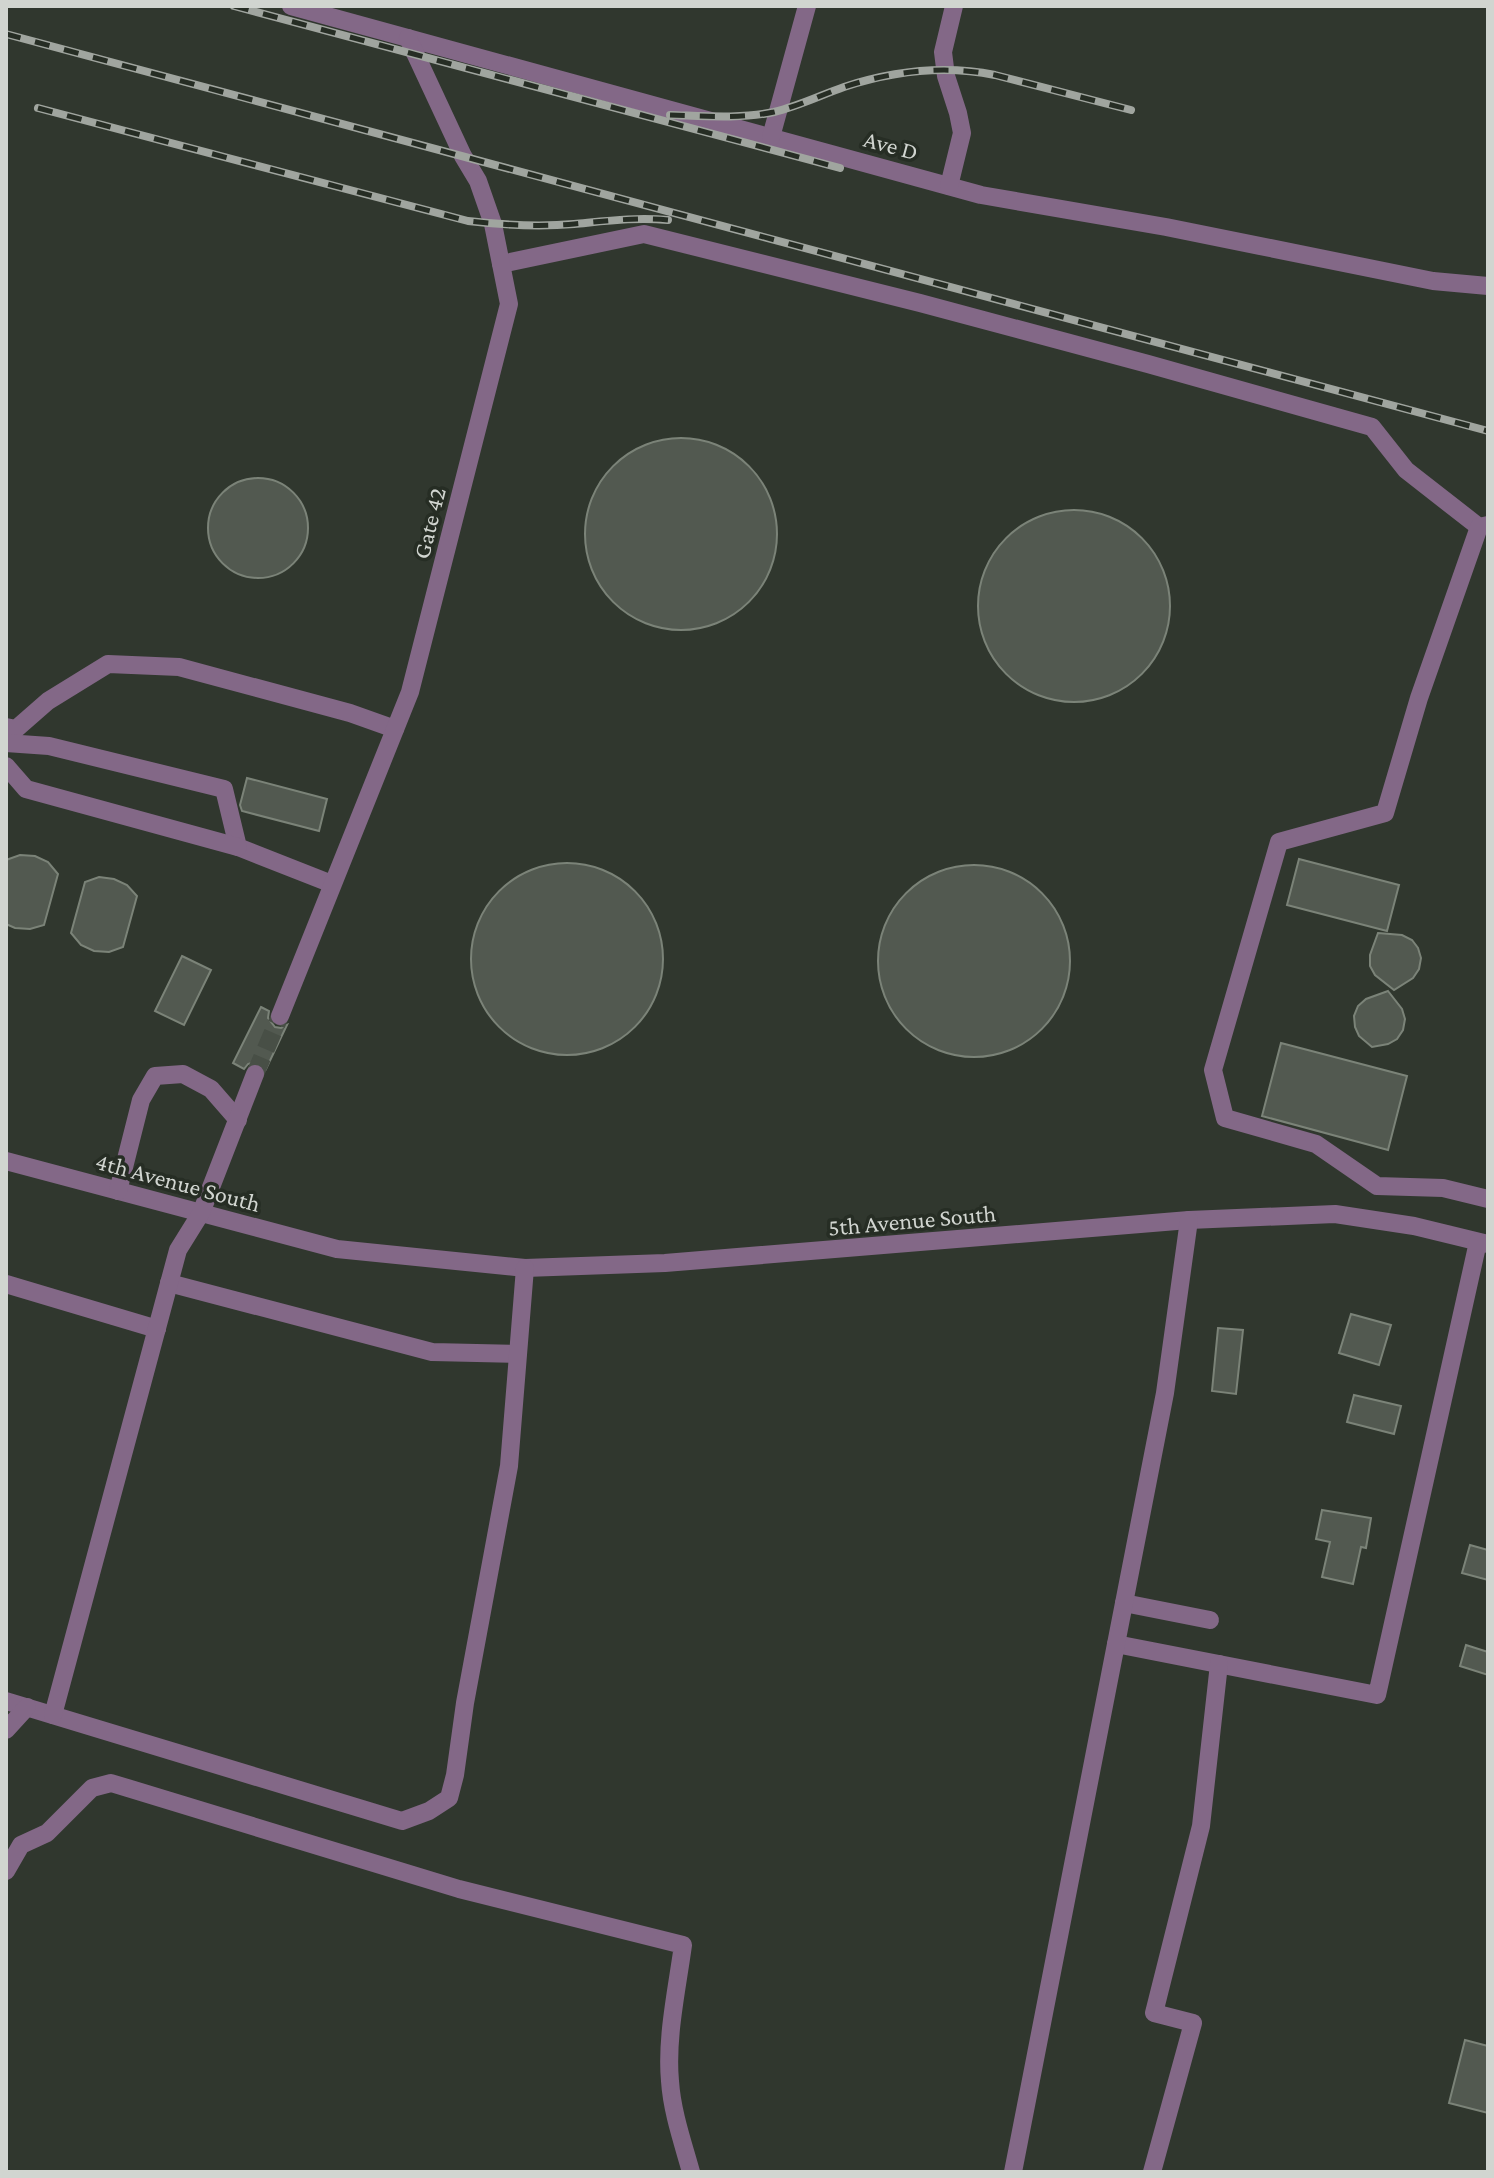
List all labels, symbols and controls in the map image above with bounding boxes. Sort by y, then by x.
street label: Ave D [861,125,921,165]
street label: Gate 42 [407,485,451,561]
street label: 4th Avenue South [93,1147,263,1217]
street label: 5th Avenue South [827,1199,997,1241]

